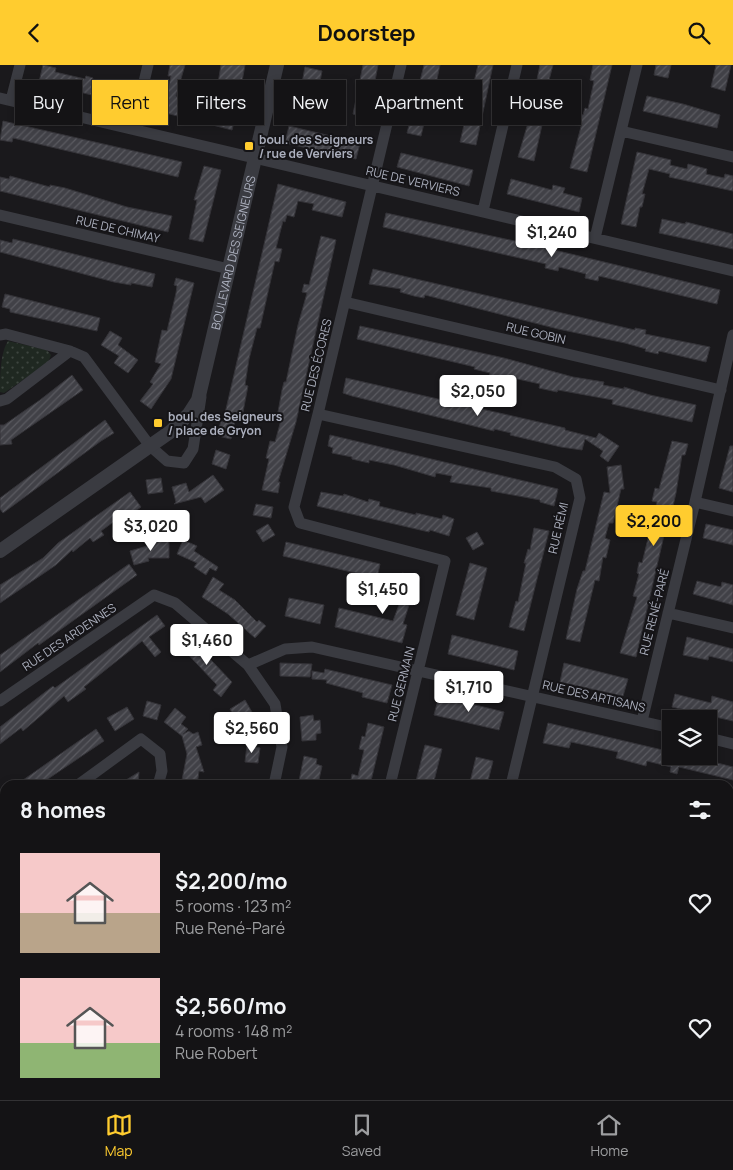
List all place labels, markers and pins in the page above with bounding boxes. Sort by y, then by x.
place label: boul. des Seigneurs / rue de Verviers [259,131,374,162]
marker: boul. des Seigneurs / rue de Verviers [243,140,255,152]
pin: $1,240 [511,215,593,258]
pin: $2,050 [437,375,519,417]
place label: boul. des Seigneurs / place de Gryon [168,408,283,439]
marker: boul. des Seigneurs / place de Gryon [152,417,164,429]
pin: $2,200 [613,505,695,547]
pin: $3,020 [110,509,192,552]
pin: $1,450 [342,573,424,615]
pin: $1,460 [166,623,248,666]
pin: $1,710 [428,671,510,713]
pin: $2,560 [211,711,293,754]

